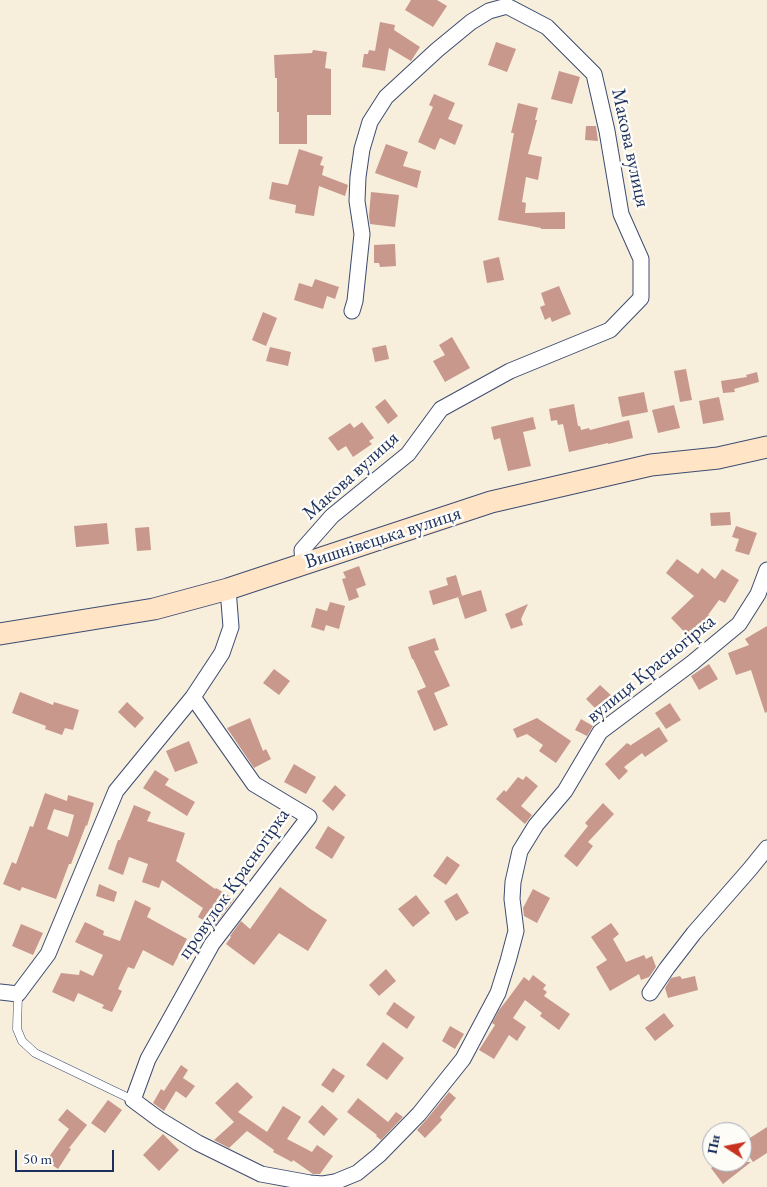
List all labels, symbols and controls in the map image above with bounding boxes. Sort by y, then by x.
street label: Макова вулиця [606,86,654,210]
street label: Макова вулиця [298,427,404,525]
street label: Вишнівецька вулиця [302,501,464,575]
street label: вулиця Красногірка [582,610,720,728]
street label: провулок Красногірка [173,804,295,964]
north arrow [702,1122,752,1172]
text: Пн [703,1133,724,1155]
scale bar [18,1140,116,1172]
text: 50 m [23,1149,52,1168]

